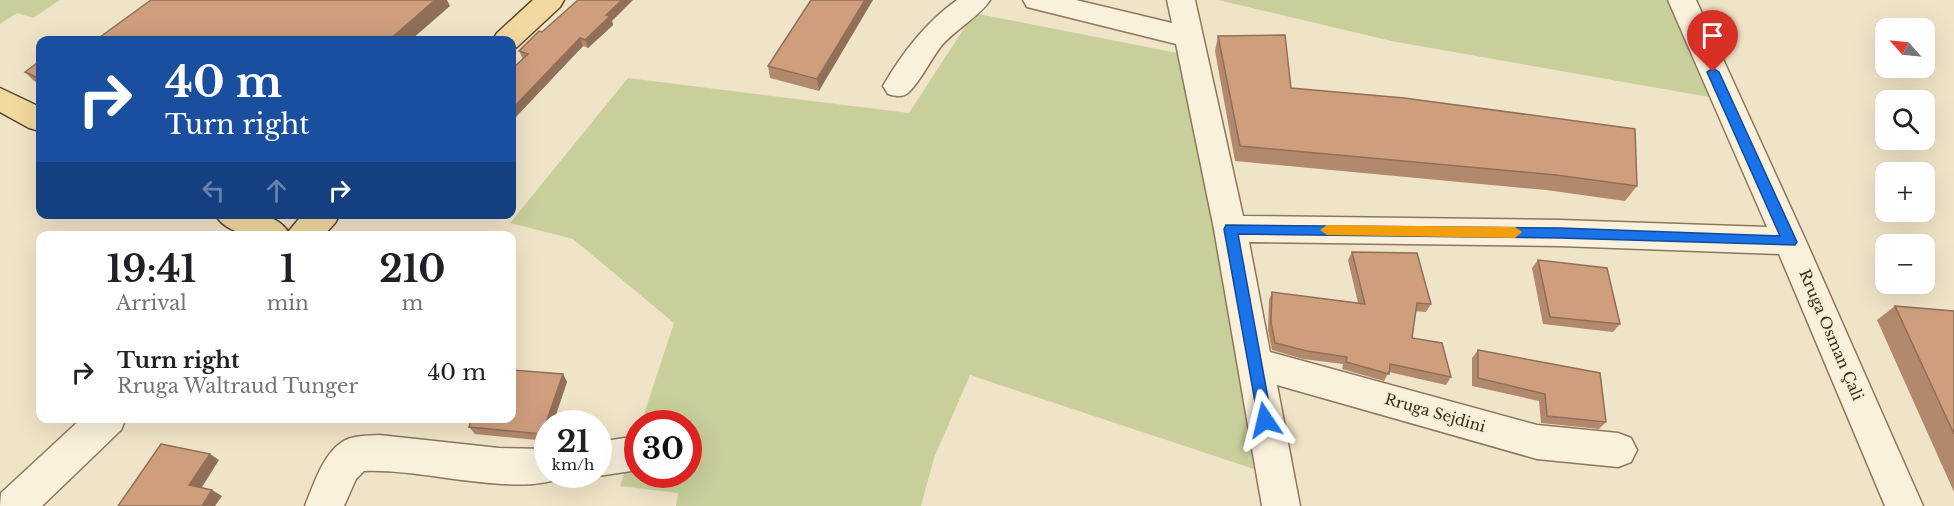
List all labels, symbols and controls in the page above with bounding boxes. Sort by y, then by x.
pin [1687,10,1738,72]
north arrow [1875,18,1935,78]
map controls [1875,18,1935,294]
icon: arrive [1696,19,1729,52]
text: 40 m [165,56,282,108]
icon: right [66,60,144,138]
button: search [1875,90,1935,150]
text: Turn right [165,108,309,141]
button: + [1875,162,1935,222]
icon: left [197,174,230,207]
icon: ahead [260,174,293,207]
icon: right [323,174,356,207]
button: − [1875,234,1935,294]
text: 19:41 [106,247,196,292]
text: 1 [280,247,296,292]
text: 210 [379,247,446,292]
street label: Rruga Osman Çali [1795,266,1868,403]
text: Arrival [116,291,187,315]
text: min [267,291,309,315]
text: m [402,291,423,315]
text: Turn right [117,347,239,374]
icon: right [66,356,99,389]
text: 40 m [428,359,486,386]
text: Rruga Waltraud Tunger [117,374,358,398]
position arrow [1233,388,1297,452]
street label: Rruga Sejdini [1383,389,1488,436]
speed limit sign: 30 [624,410,702,488]
text: 21 [557,423,589,460]
text: km/h [552,455,594,474]

